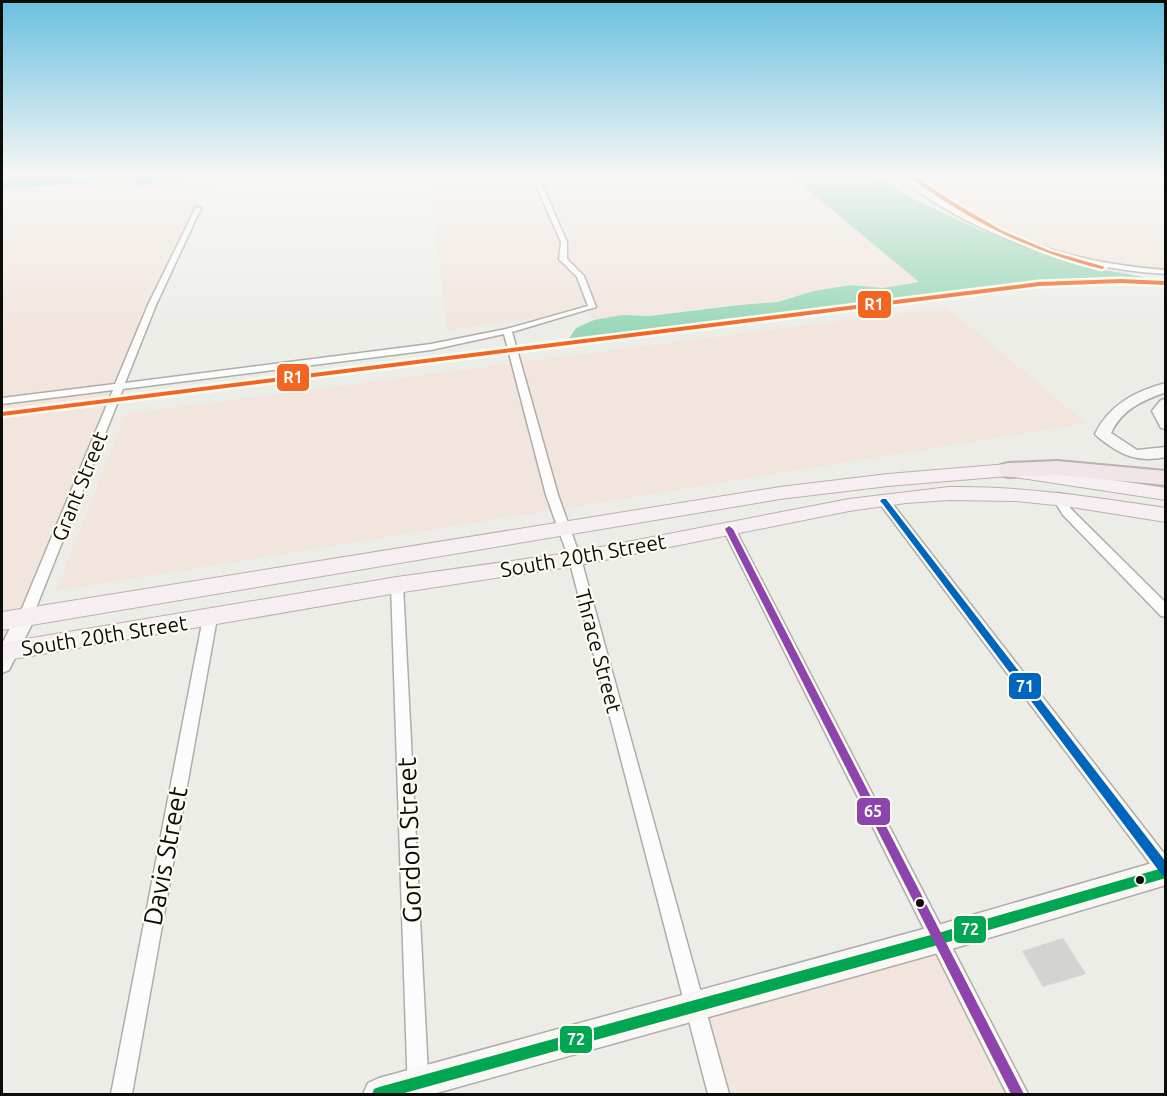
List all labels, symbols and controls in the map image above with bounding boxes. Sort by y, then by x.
line badge: R1 [857,290,892,319]
text: R1 [864,295,884,313]
line badge: R1 [276,363,310,392]
text: R1 [283,368,303,386]
street label: Grant Street [46,428,112,544]
street label: South 20th Street [498,529,668,581]
street label: Thrace Street [571,586,627,716]
street label: South 20th Street [19,610,189,660]
line badge: 71 [1008,672,1042,700]
text: 71 [1016,677,1034,695]
street label: Gordon Street [392,756,426,924]
street label: Davis Street [137,784,193,928]
line badge: 65 [856,797,891,826]
text: 65 [864,802,882,820]
unlabelled marker [1134,874,1146,886]
unlabelled marker [914,897,926,909]
line badge: 72 [953,915,987,944]
text: 72 [961,920,979,938]
line badge: 72 [559,1025,593,1054]
text: 72 [567,1030,585,1048]

